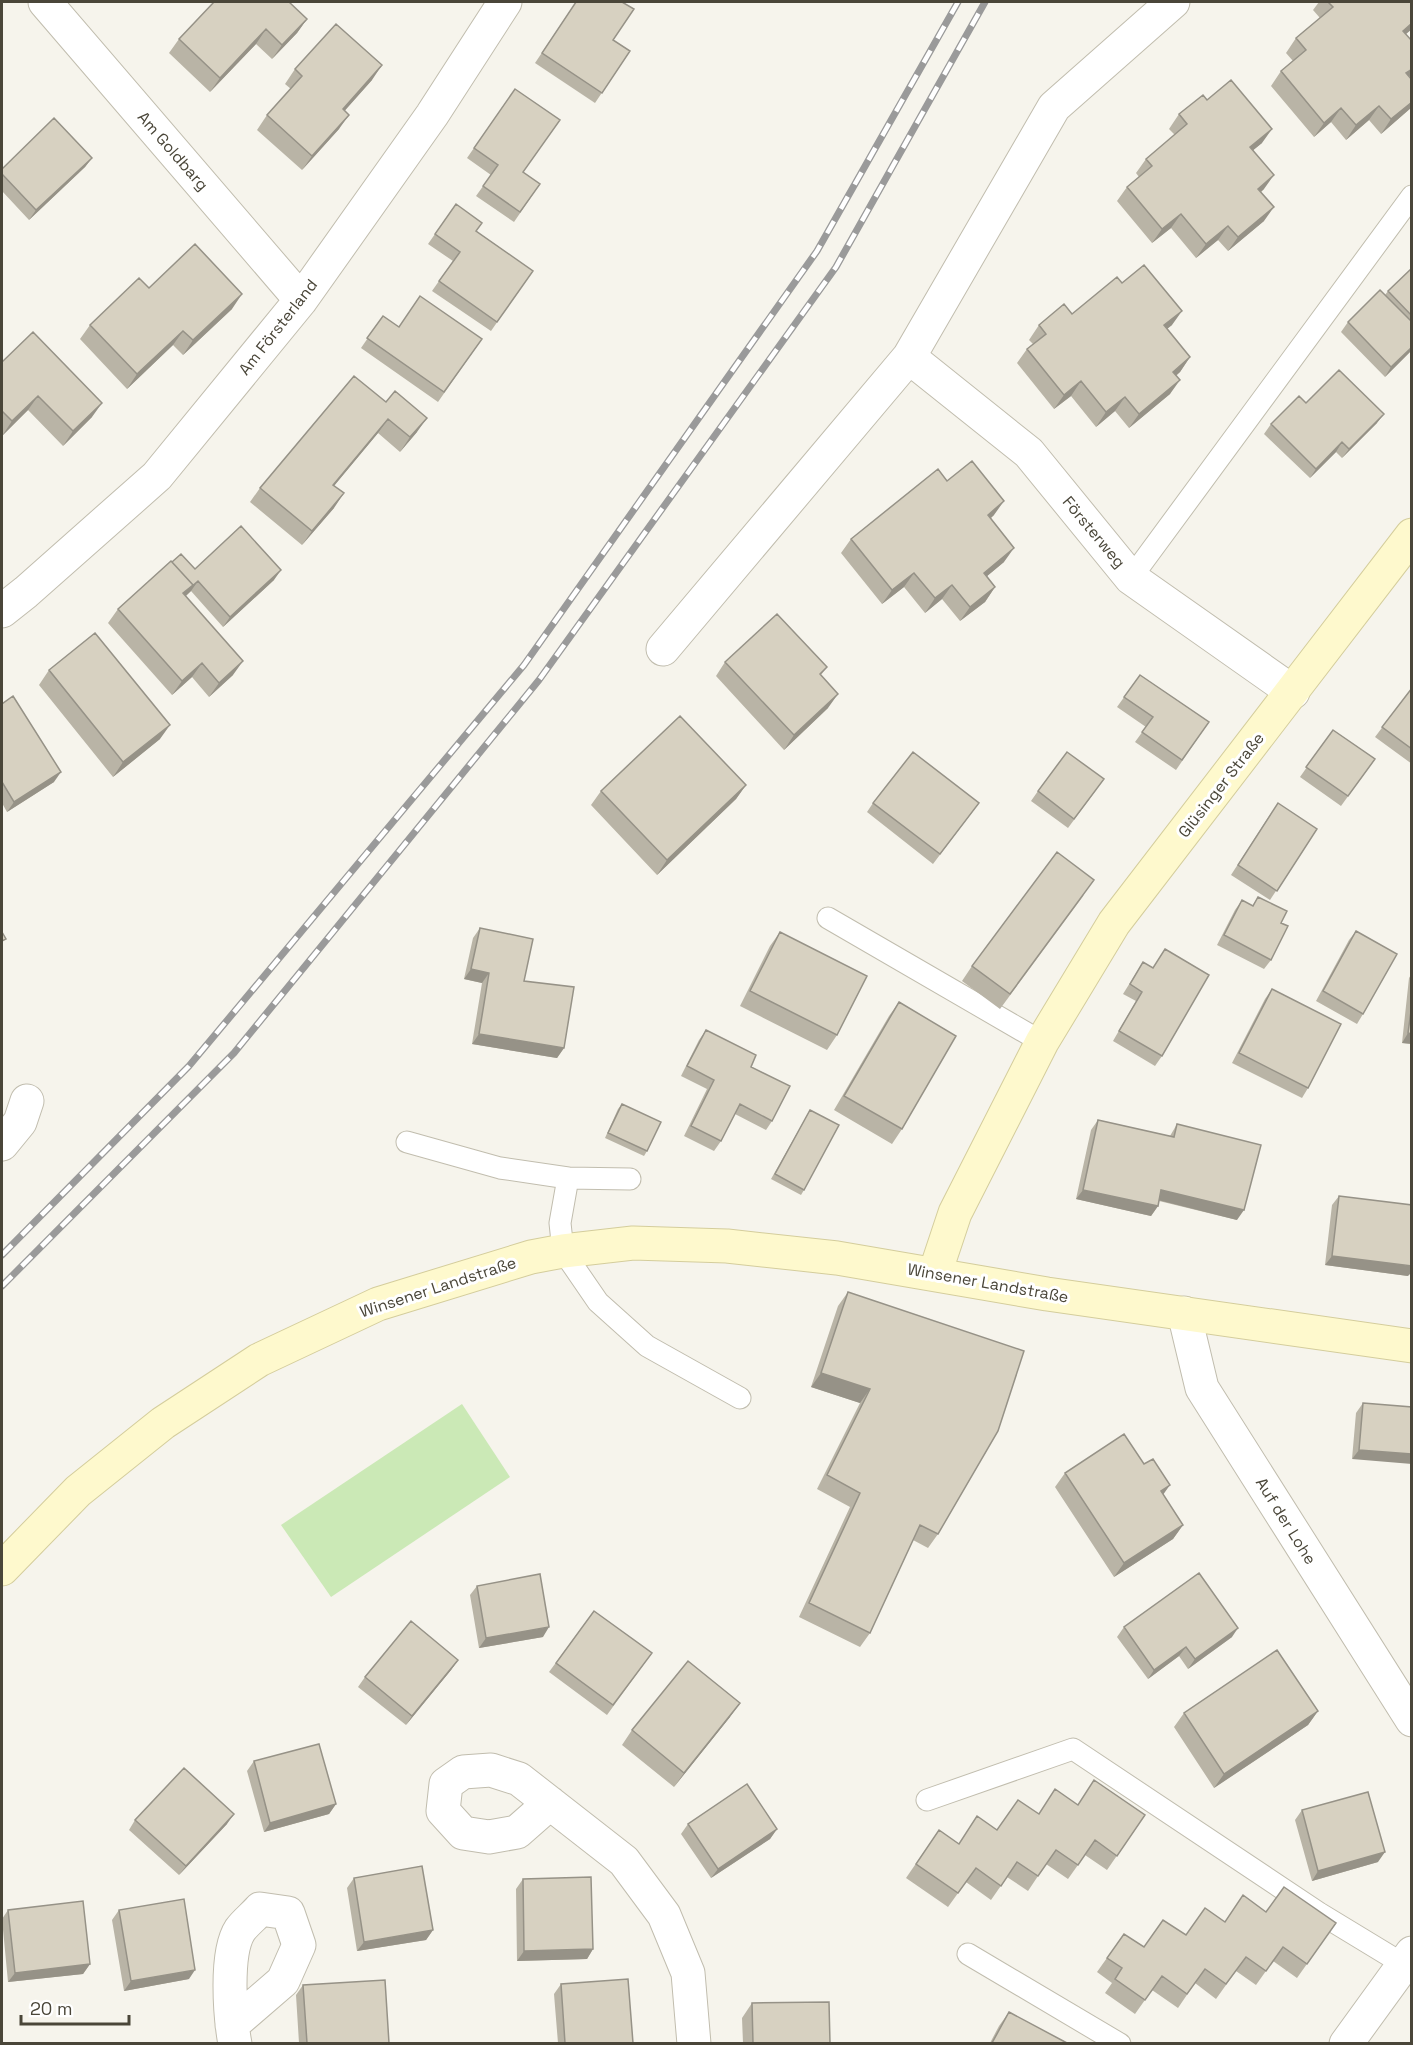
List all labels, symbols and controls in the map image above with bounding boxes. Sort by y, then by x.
street label: Am Goldbarg [133,107,213,195]
street label: Am Försterland [234,275,322,379]
street label: Försterweg [1058,492,1130,572]
street label: Glüsinger Straße [1173,728,1269,842]
street label: Winsener Landstraße [357,1252,519,1322]
street label: Winsener Landstraße [906,1258,1070,1308]
street label: Auf der Lohe [1251,1474,1321,1568]
scale bar [21,1988,129,2026]
text: 20 m [30,1997,73,2020]

